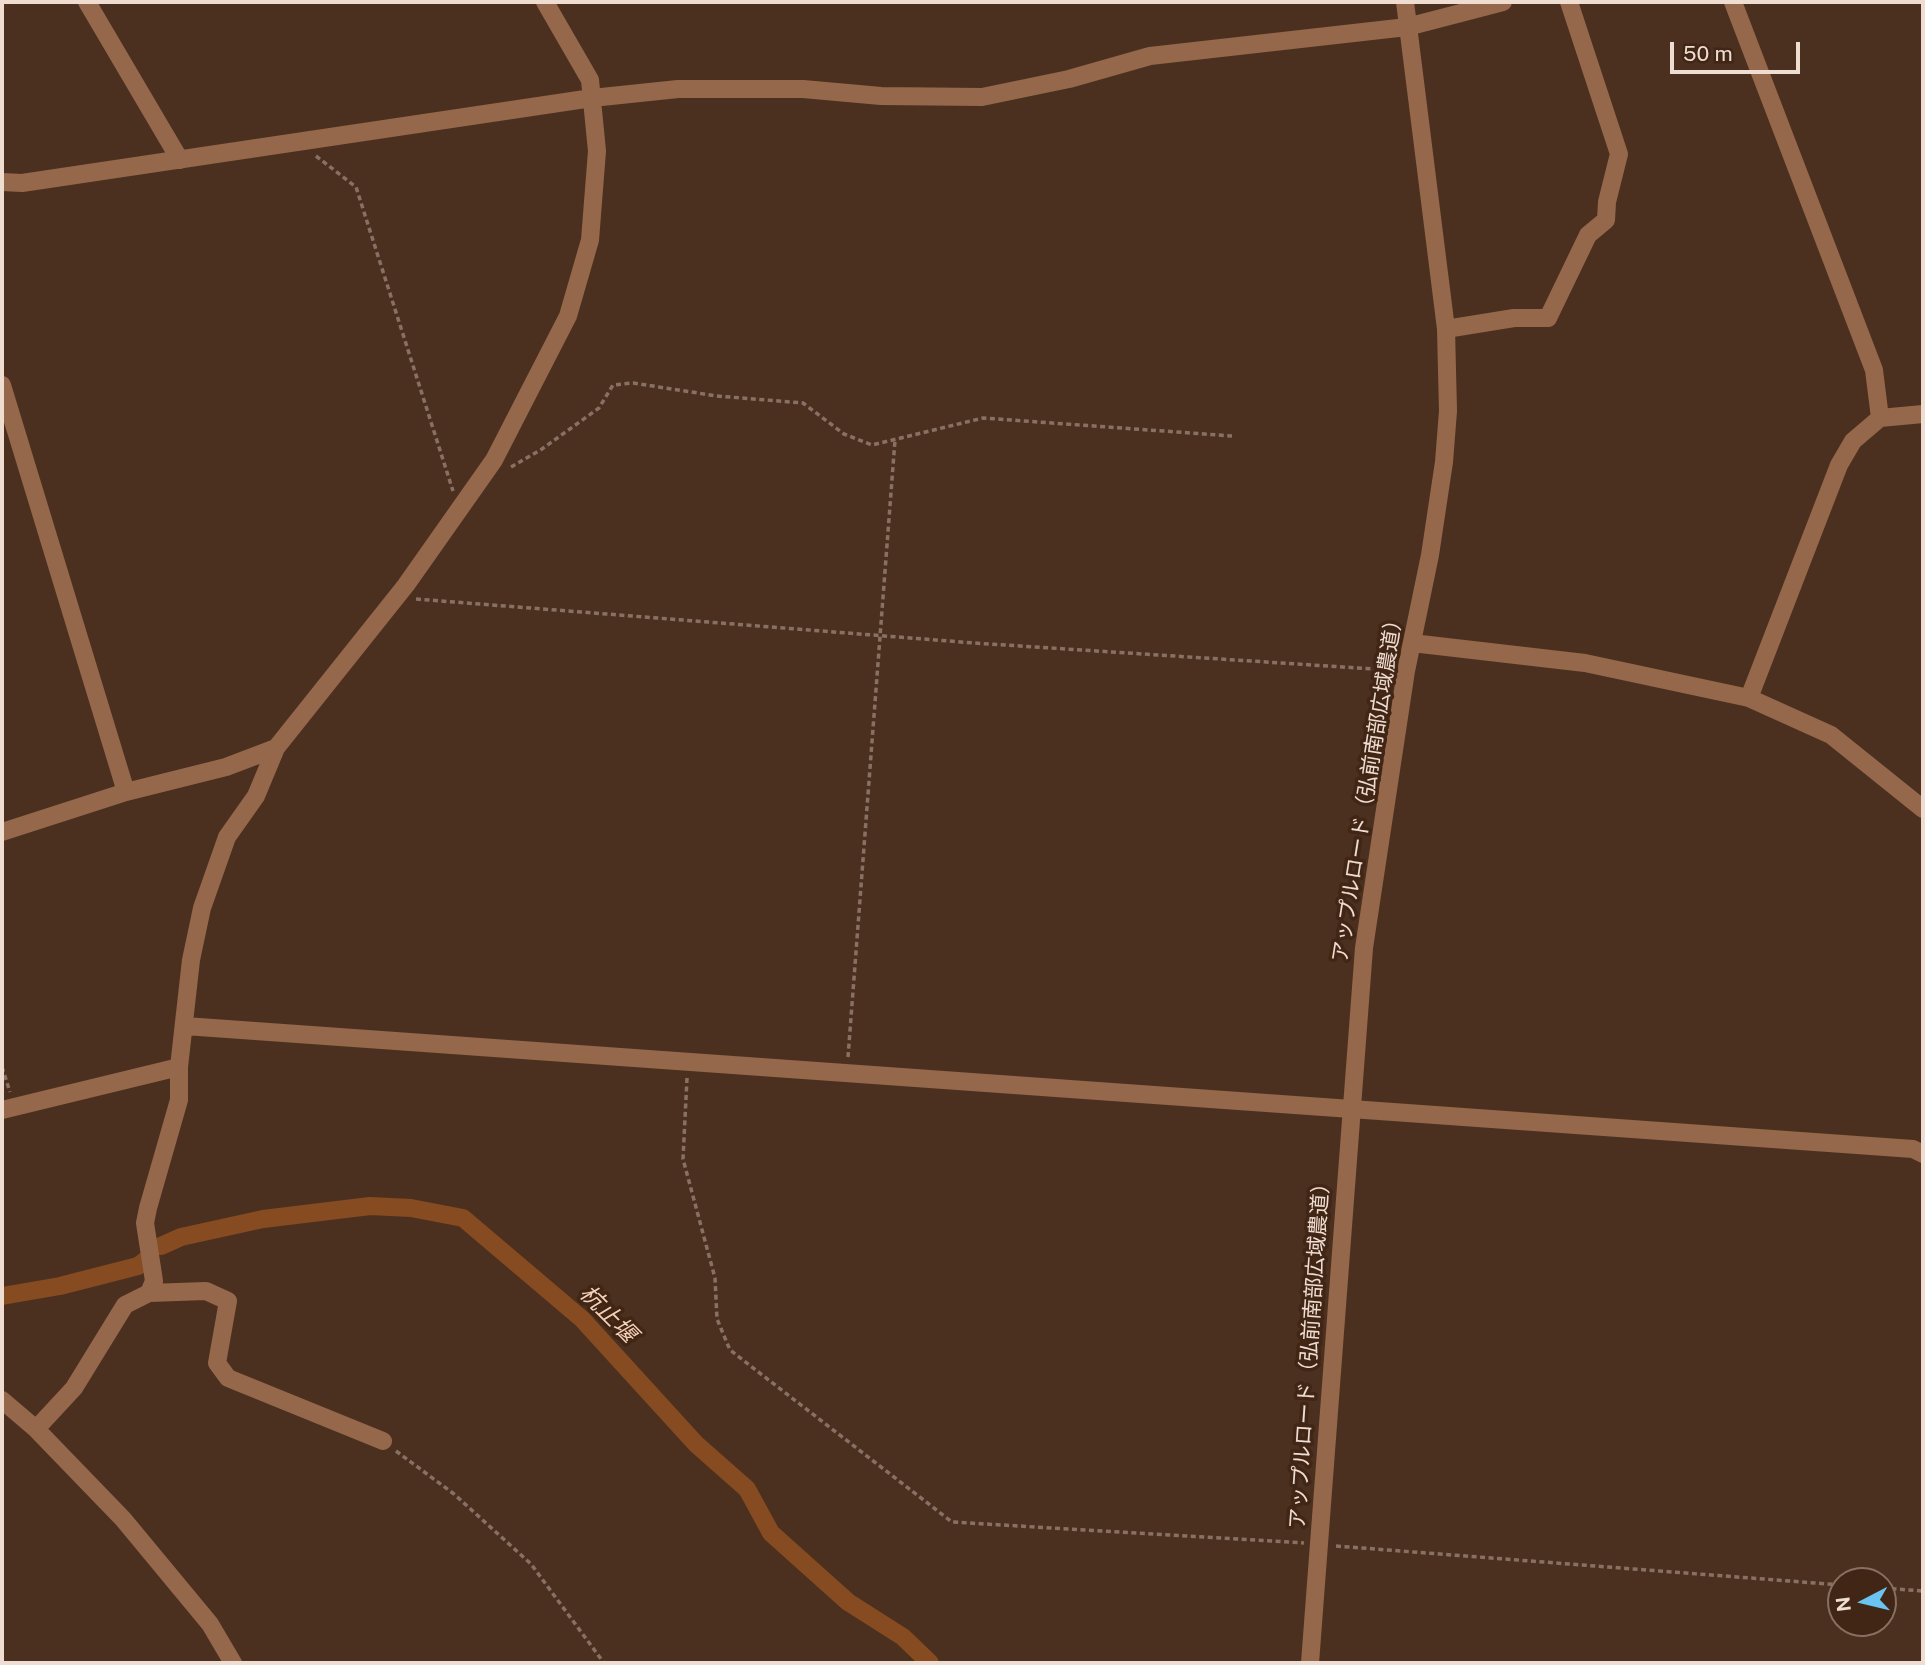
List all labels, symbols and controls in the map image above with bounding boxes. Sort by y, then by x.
scale bar [1673,28,1802,72]
text: 50 m [1683,41,1733,66]
street label: アップルロード（弘前南部広域農道） [1328,608,1408,964]
street label: アップルロード（弘前南部広域農道） [1285,1172,1335,1530]
water label: 杭止堰 [574,1280,642,1348]
north arrow [1827,1567,1897,1637]
text: N [1831,1596,1855,1613]

